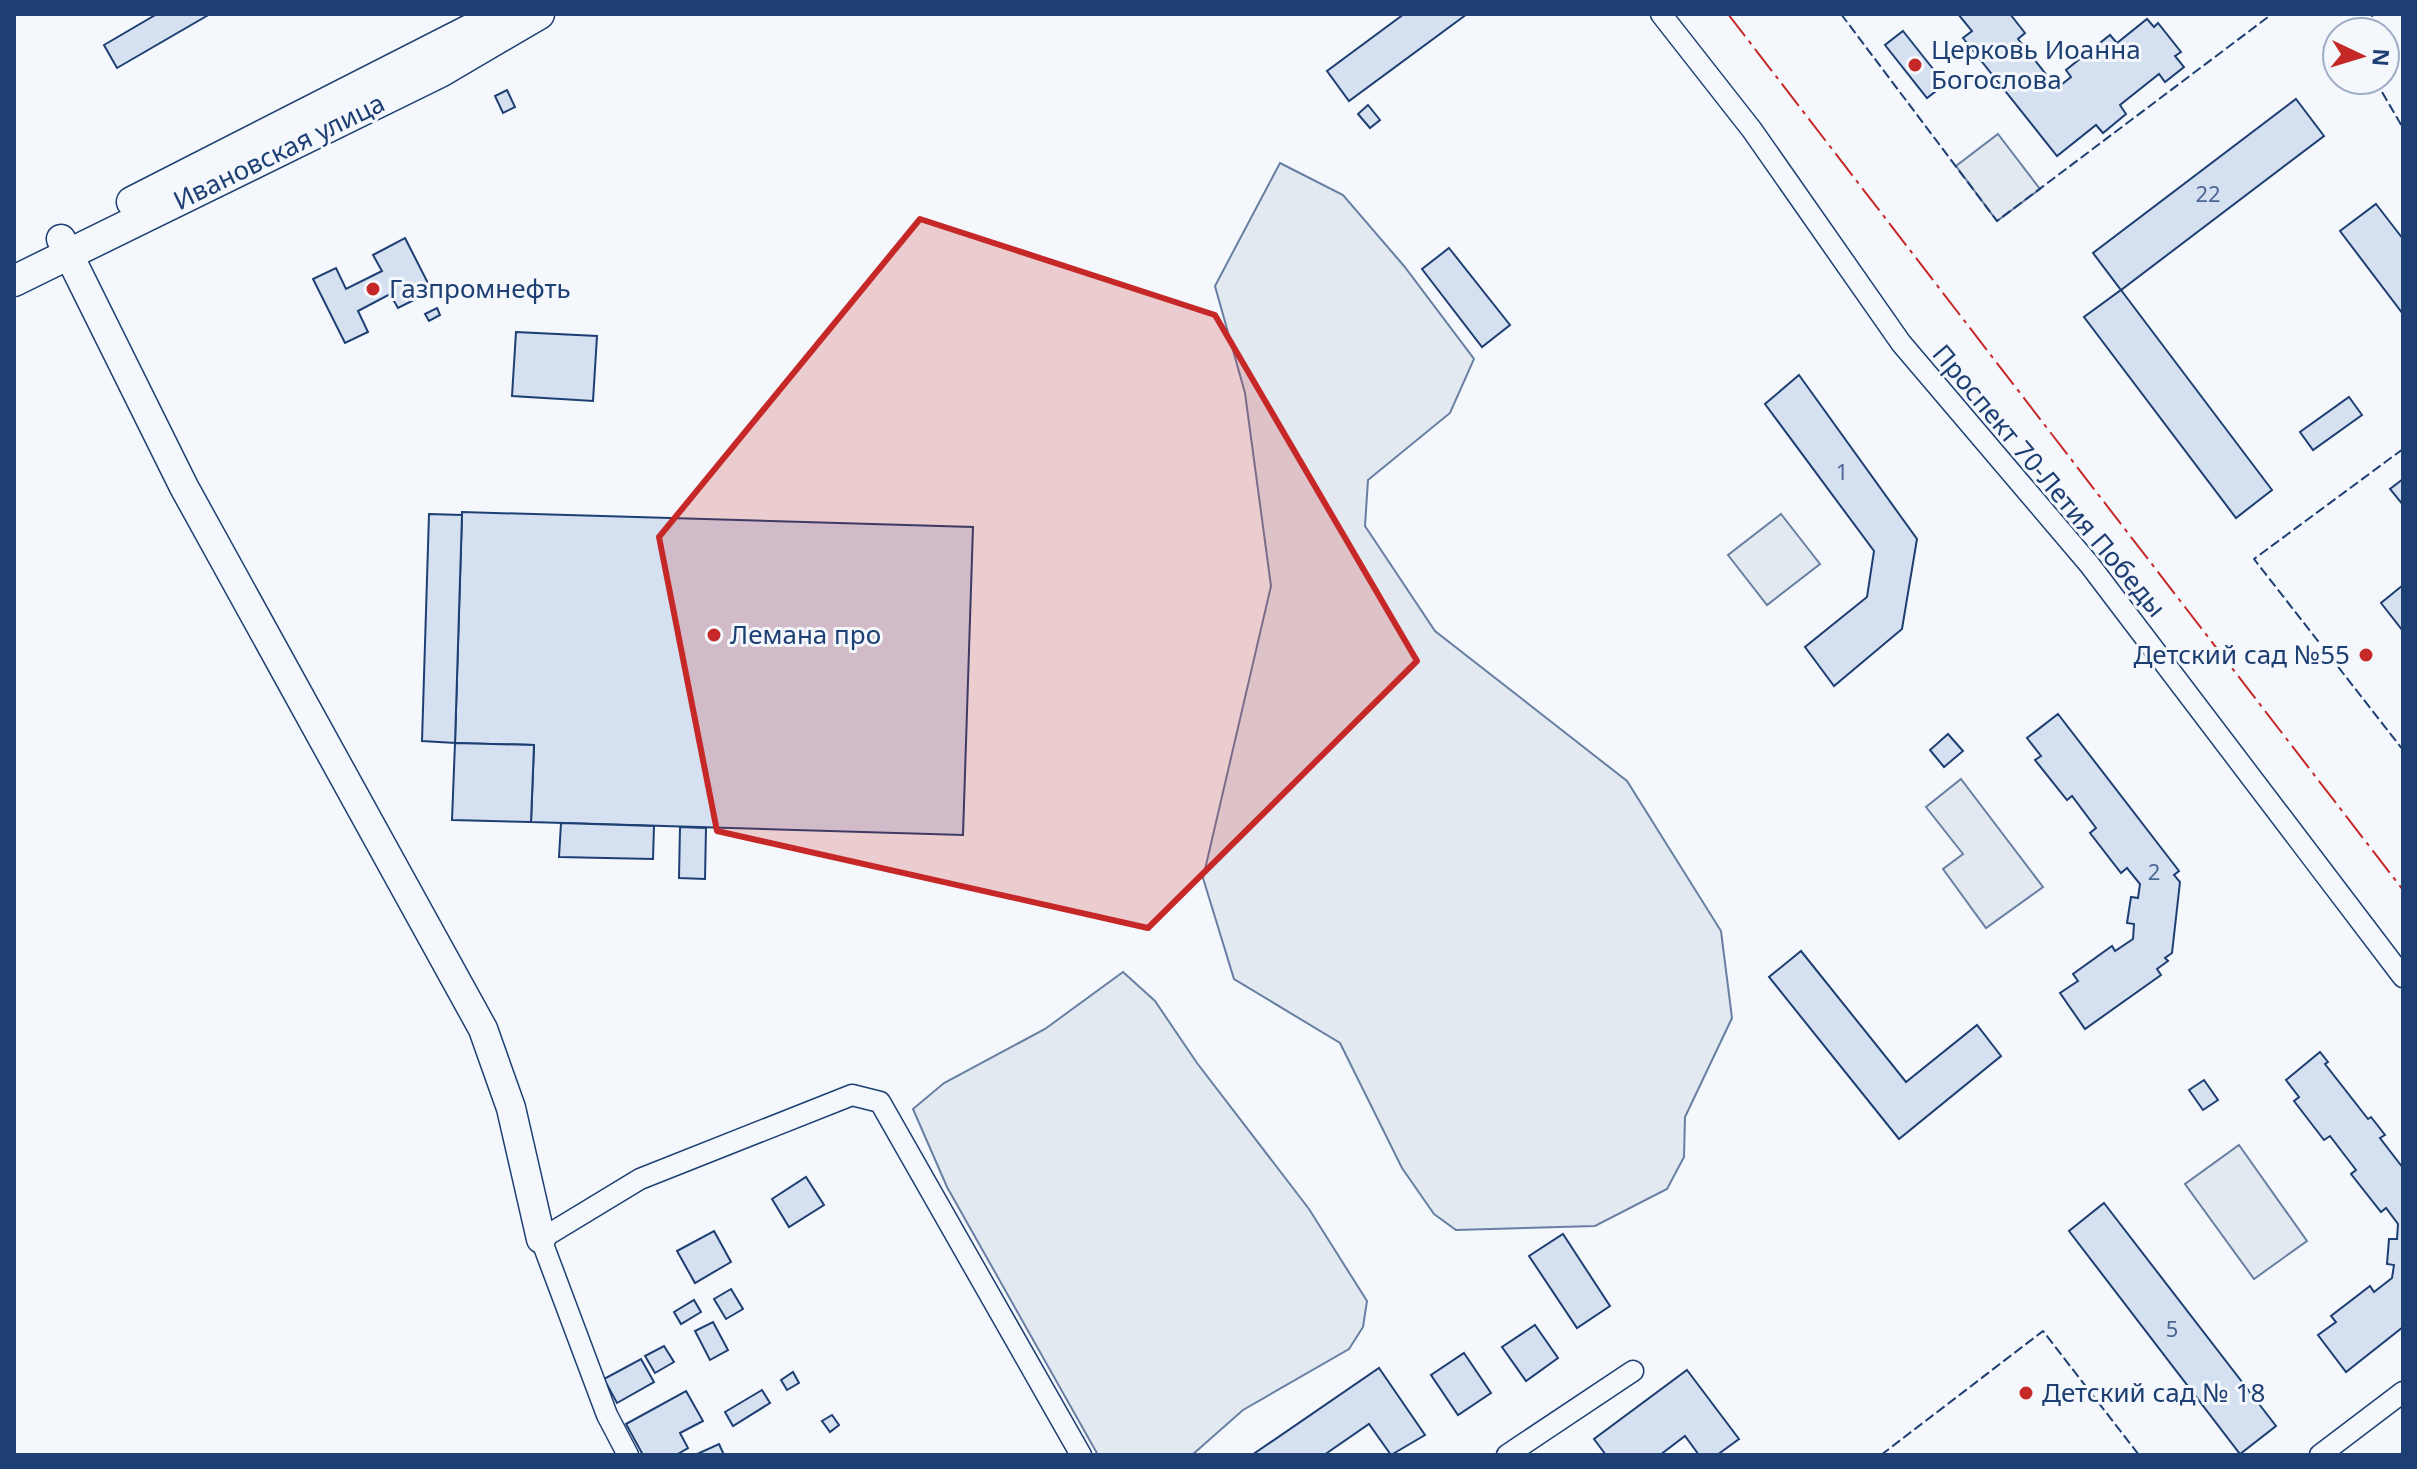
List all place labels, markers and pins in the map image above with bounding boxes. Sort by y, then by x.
place label: Церковь Иоанна Богослова [1931,31,2141,97]
marker: Церковь Иоанна Богослова [1906,56,1924,74]
place label: Газпромнефть [389,270,571,306]
marker: Газпромнефть [364,280,382,298]
place label: Лемана про [730,616,881,652]
marker: Лемана про [705,626,723,644]
place label: Детский сад №55 [2133,636,2350,672]
marker: Детский сад №55 [2357,646,2375,664]
place label: Детский сад № 18 [2042,1374,2265,1410]
marker: Детский сад № 18 [2017,1384,2035,1402]

